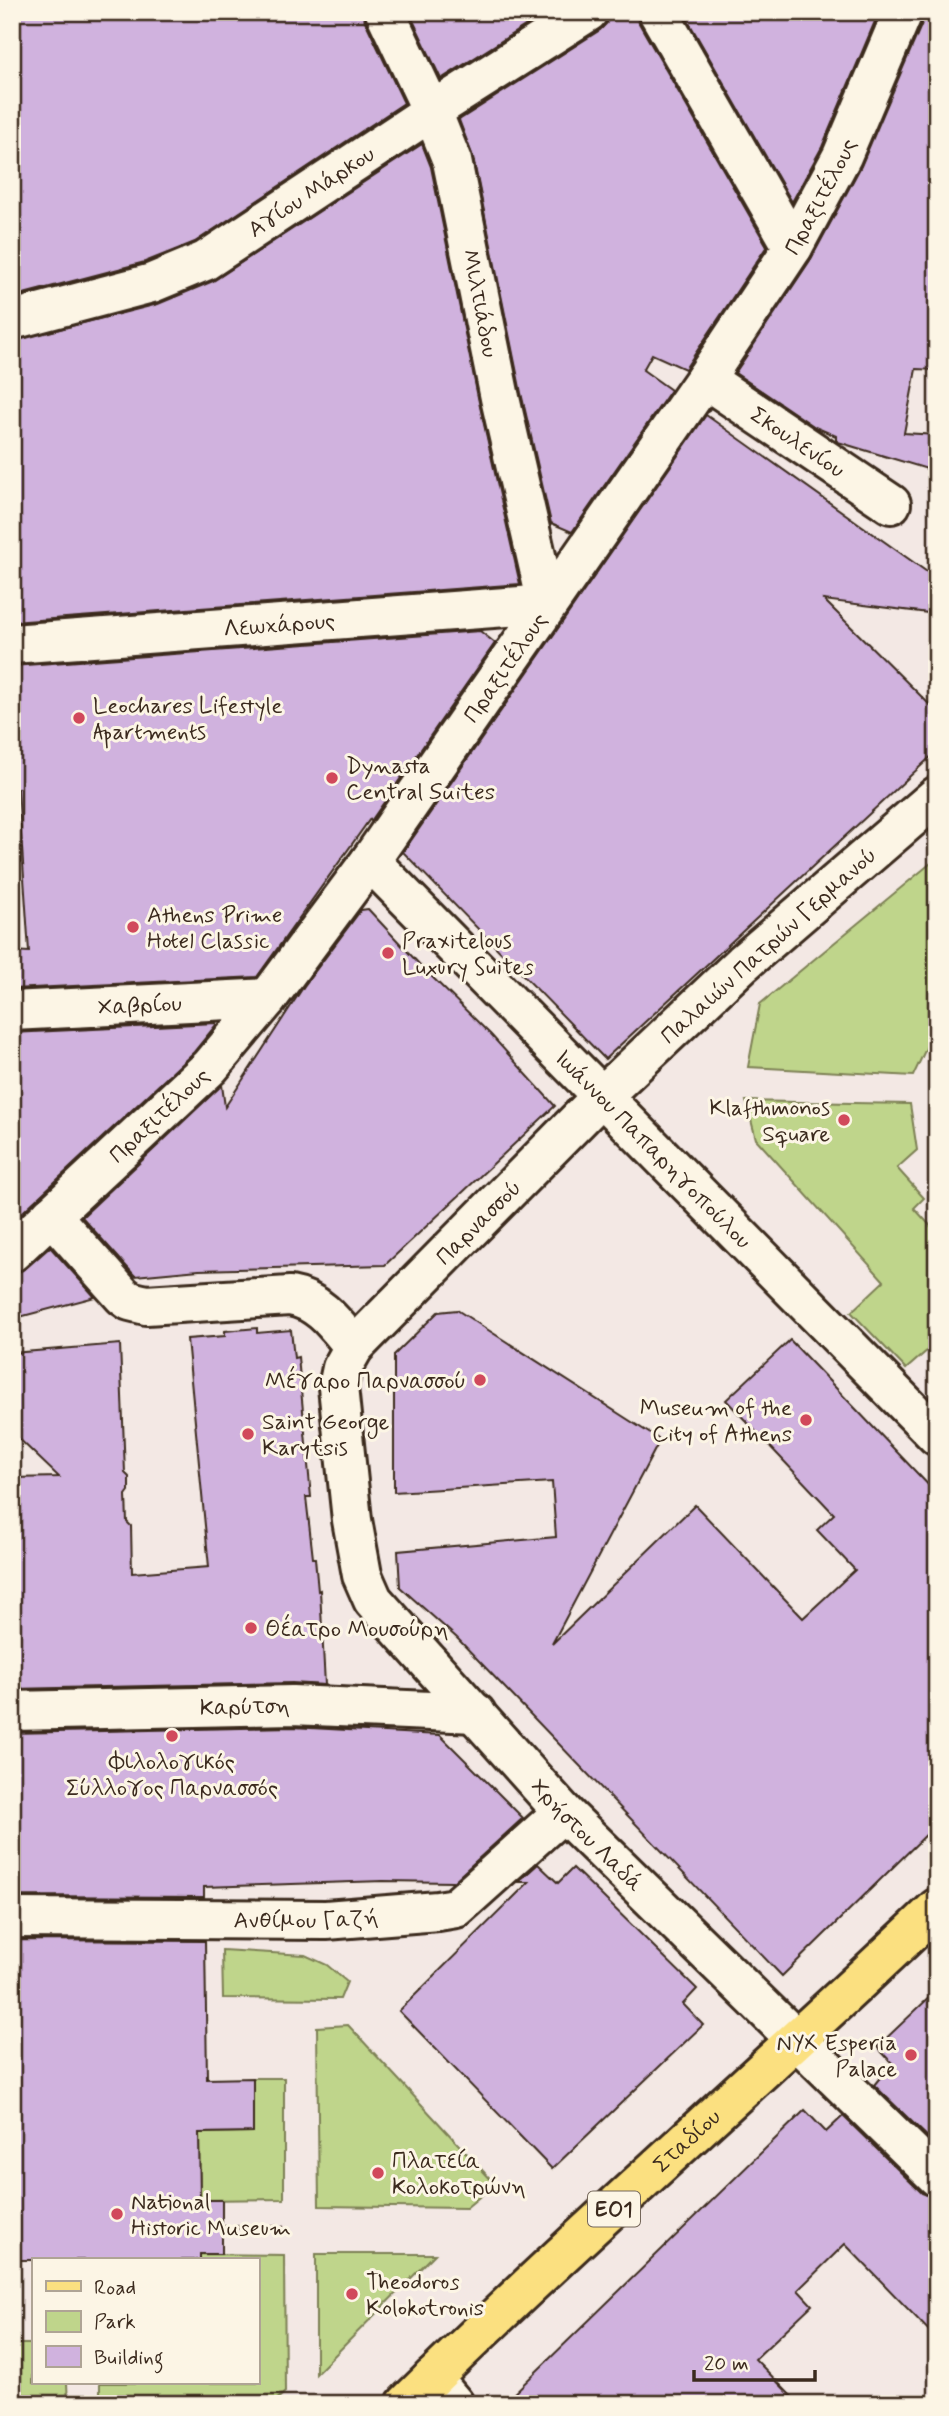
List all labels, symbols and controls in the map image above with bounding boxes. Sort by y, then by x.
street label: Πραξιτέλους [779,134,865,261]
street label: Αγίου Μάρκου [243,140,381,246]
street label: Μιλτιάδου [454,247,504,360]
street label: Σκουλενίου [744,401,850,486]
street label: Λεωχάρους [223,607,336,645]
street label: Πραξιτέλους [458,607,555,729]
place label: Leochares Lifestyle Apartments [93,692,282,749]
marker: Leochares Lifestyle Apartments [71,710,87,726]
place label: Dynasta Central Suites [346,752,495,808]
marker: Dynasta Central Suites [324,770,340,786]
street label: Παλαιών Πατρών Γερμανού [655,841,884,1052]
place label: Athens Prime Hotel Classic [147,901,282,957]
marker: Athens Prime Hotel Classic [125,919,141,935]
place label: Praxitelous Luxury Suites [402,927,534,983]
marker: Praxitelous Luxury Suites [380,945,396,961]
street label: Χαβρίου [97,989,183,1024]
street label: Ιωάννου Παπαρηγοπούλου [547,1044,757,1256]
street label: Πραξιτέλους [103,1062,217,1171]
place label: Klafthmonos Square [709,1094,830,1150]
marker: Klafthmonos Square [836,1112,852,1128]
street label: Παρνασσού [430,1174,529,1273]
place label: Μέγαρο Παρνασσού [265,1365,466,1397]
marker: Μέγαρο Παρνασσού [472,1372,488,1388]
place label: Museum of the City of Athens [640,1394,792,1450]
place label: Saint George Karytsis [262,1408,389,1464]
marker: Museum of the City of Athens [798,1412,814,1428]
marker: Saint George Karytsis [240,1426,256,1442]
place label: Θέατρο Μουσούρη [265,1613,449,1645]
marker: Θέατρο Μουσούρη [243,1620,259,1636]
street label: Καρύτση [200,1692,290,1724]
marker: Φιλολογικός Σύλλογος Παρνασσός [164,1728,180,1744]
place label: Φιλολογικός Σύλλογος Παρνασσός [66,1748,278,1804]
street label: Χρήστου Λαδά [523,1773,649,1899]
street label: Ανθίμου Γαζή [234,1903,380,1937]
place label: NYX Esperia Palace [776,2029,897,2085]
marker: NYX Esperia Palace [903,2047,919,2063]
street label: Σταδίου [647,2103,728,2180]
place label: Πλατεία Κολοκοτρώνη [392,2147,526,2203]
marker: Πλατεία Κολοκοτρώνη [370,2165,386,2181]
place label: National Historic Museum [131,2188,291,2244]
road number: ΕΟ1 [588,2192,640,2226]
marker: National Historic Museum [109,2206,125,2222]
legend [32,2258,259,2384]
place label: Theodoros Kolokotronis [366,2268,484,2324]
text: Road [94,2274,136,2302]
marker: Theodoros Kolokotronis [344,2286,360,2302]
text: Park [94,2308,136,2336]
scale bar [694,2339,814,2383]
text: Building [94,2344,164,2374]
text: 20 m [704,2350,749,2378]

